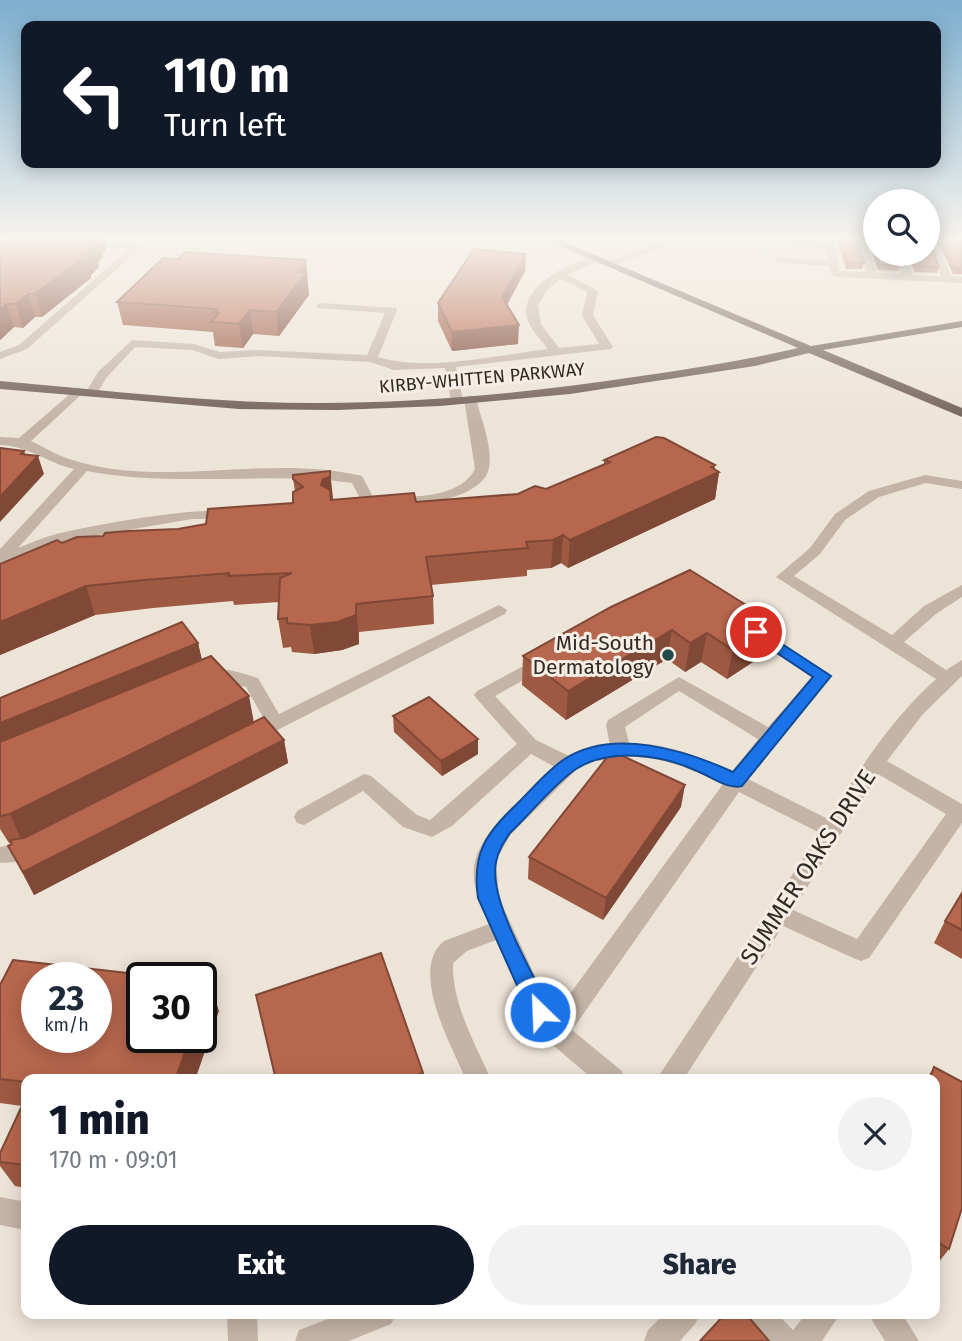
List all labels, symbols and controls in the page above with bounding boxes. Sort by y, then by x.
text: 110 m [164,46,290,105]
icon: left [49,49,140,140]
text: Turn left [164,106,286,144]
map controls [863,189,940,266]
button: search [863,189,940,266]
street label: KIRBY-WHITTEN PARKWAY [378,358,586,398]
pin [726,602,786,662]
icon: arrive [737,613,775,651]
place label: Mid-South Dermatology [532,630,655,680]
marker: Mid-South Dermatology [660,647,676,663]
street label: SUMMER OAKS DRIVE [735,764,881,970]
speed limit sign: 30 [126,962,217,1053]
position arrow [503,975,577,1049]
text: 23 [48,977,85,1019]
text: km/h [44,1014,89,1036]
text: 1 min [49,1095,150,1145]
button: close [838,1097,912,1171]
text: 170 m · 09:01 [49,1146,178,1174]
button: Exit [49,1225,474,1305]
button: Share [488,1225,912,1305]

